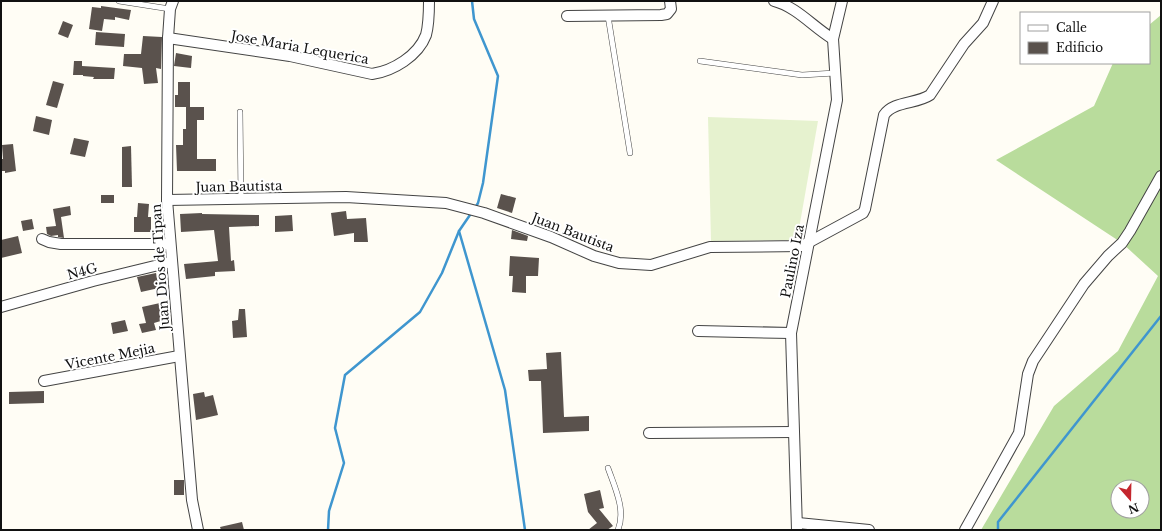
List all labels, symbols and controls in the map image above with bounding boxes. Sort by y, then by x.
legend [1020,12,1150,64]
text: Calle [1056,20,1087,35]
street label: Jose Maria Lequerica [228,27,371,68]
text: Edificio [1056,40,1103,55]
street label: Juan Bautista [194,177,283,196]
street label: Juan Dios de Tipan [148,203,174,333]
street label: Juan Bautista [527,208,617,256]
street label: Paulino Iza [777,222,808,299]
street label: N4G [65,259,99,284]
street label: Vicente Mejia [63,339,157,374]
north arrow [1110,479,1150,519]
text: N [1126,500,1141,517]

